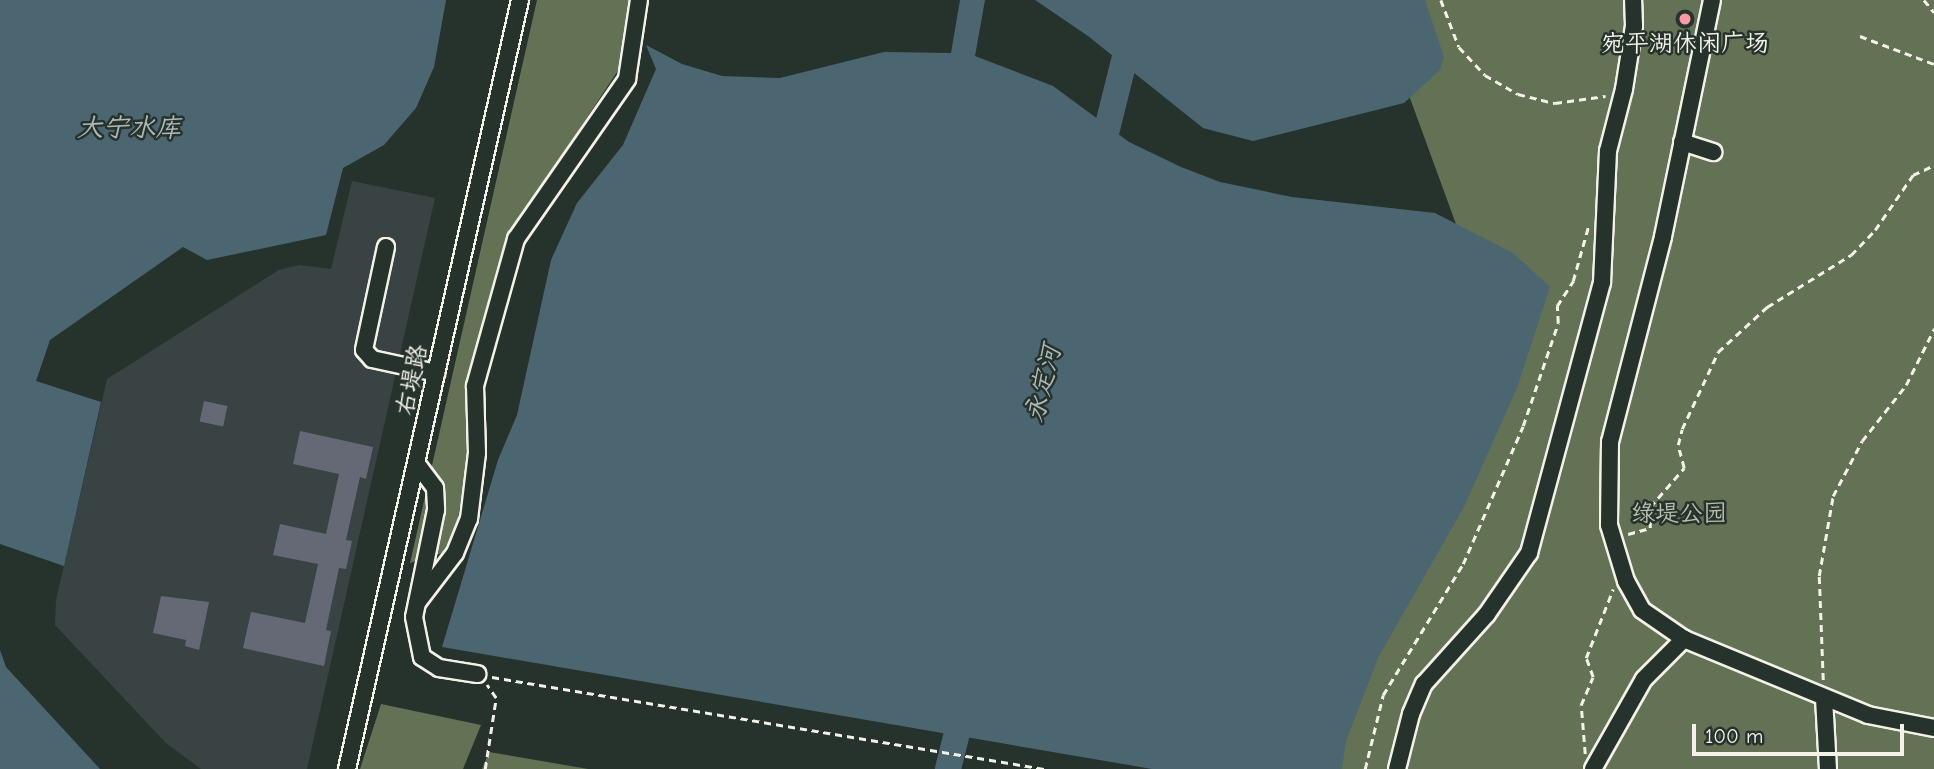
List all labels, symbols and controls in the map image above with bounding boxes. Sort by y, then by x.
marker: 宛平湖休闲广场 [1677,11,1693,27]
place label: 宛平湖休闲广场 [1601,30,1769,58]
water label: 大宁水库 [77,113,181,145]
street label: 右堤路 [390,342,434,418]
water label: 永定河 [1019,342,1069,426]
park label: 绿堤公园 [1631,500,1727,528]
scale bar [1696,710,1908,754]
text: 100 m [1705,724,1763,748]

